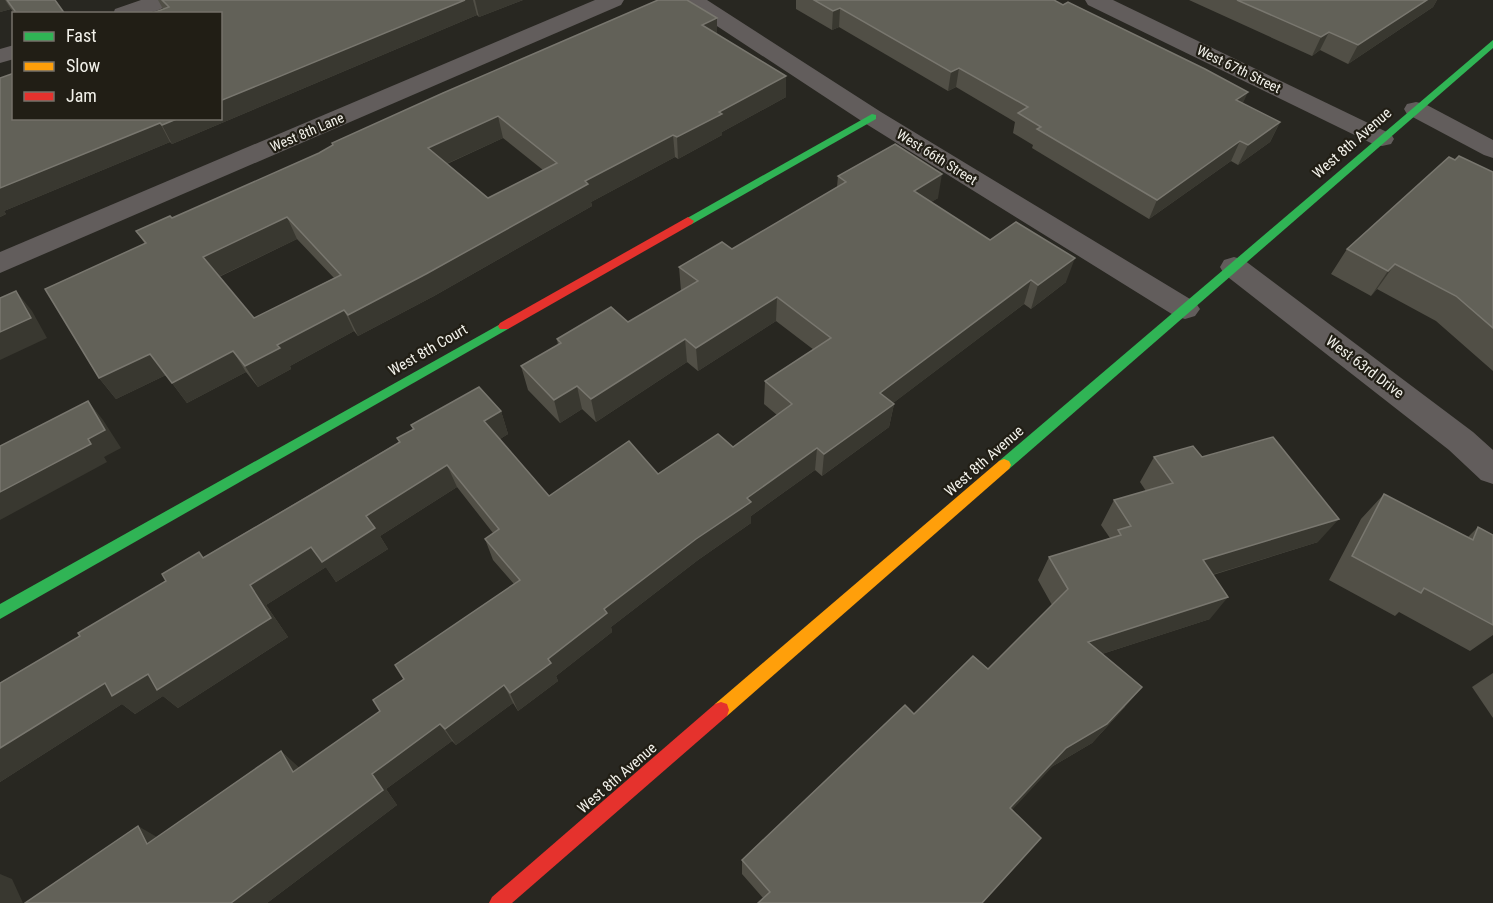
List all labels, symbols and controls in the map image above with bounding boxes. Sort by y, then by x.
legend [12,12,222,120]
text: Fast [66,25,97,46]
street label: West 67th Street [1194,42,1284,96]
text: Slow [66,55,101,76]
text: Jam [66,85,97,106]
street label: West 8th Avenue [1309,104,1395,182]
street label: West 8th Lane [268,109,347,155]
street label: West 66th Street [894,126,980,188]
street label: West 8th Court [385,320,471,380]
street label: West 63rd Drive [1322,332,1408,402]
street label: West 8th Avenue [941,422,1027,500]
street label: West 8th Avenue [574,739,660,817]

